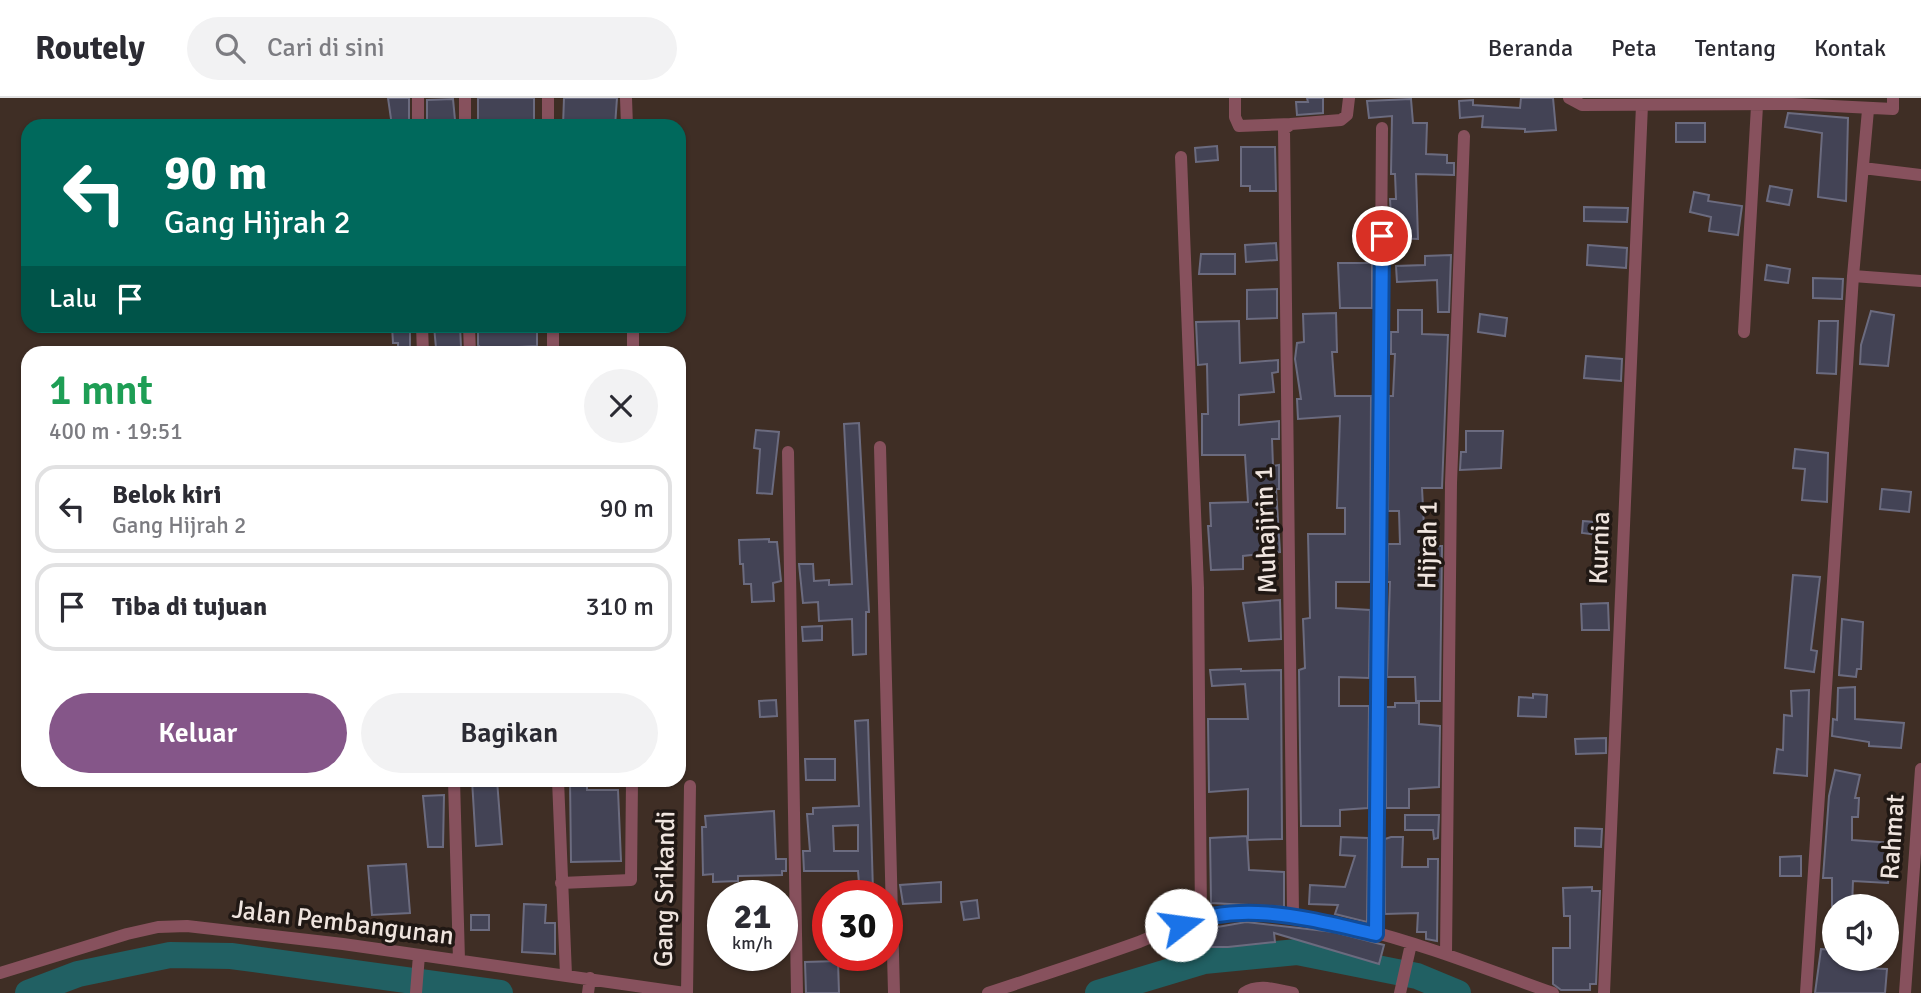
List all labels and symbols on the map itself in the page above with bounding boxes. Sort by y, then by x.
pin [1352,206,1412,266]
street label: Muhajirin 1 [1248,466,1284,594]
street label: Hijrah 1 [1411,501,1445,589]
street label: Kurnia [1583,511,1617,585]
street label: Rahmat [1874,793,1912,881]
street label: Gang Srikandi [648,811,682,967]
speed limit sign: 30 [812,880,903,971]
position arrow [1144,888,1218,962]
street label: Jalan Pembangunan [230,894,456,952]

